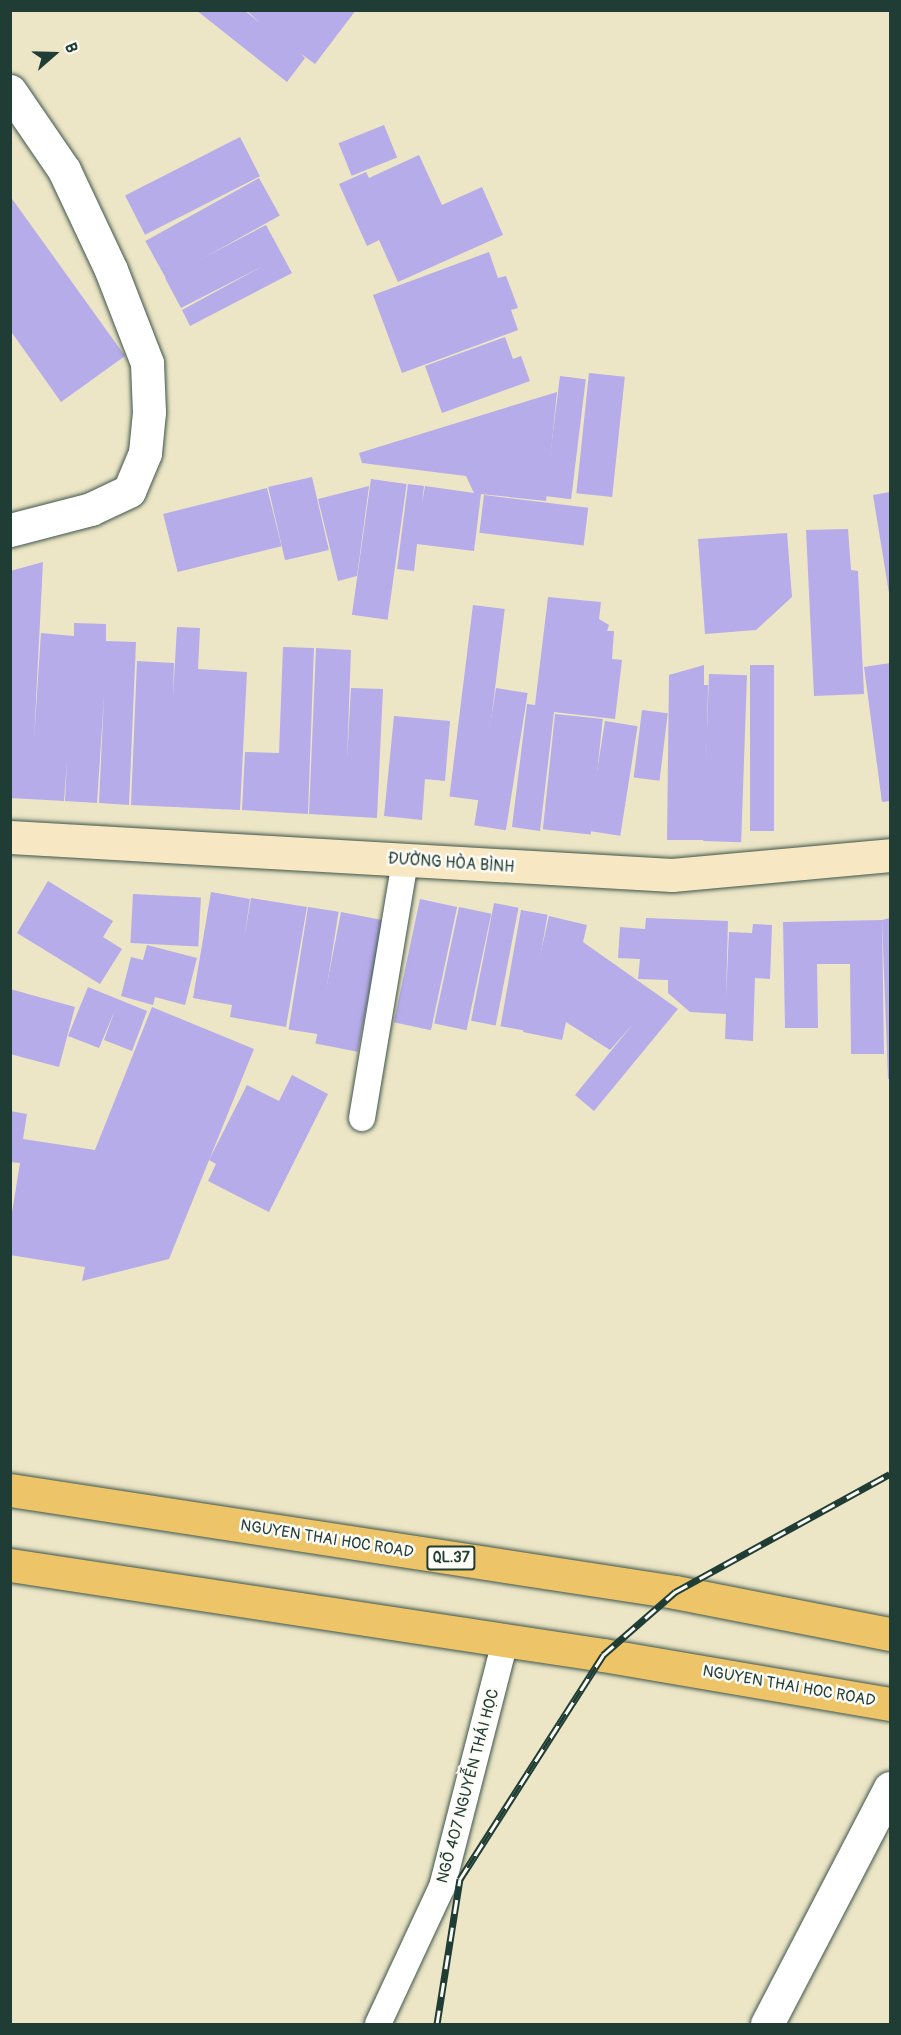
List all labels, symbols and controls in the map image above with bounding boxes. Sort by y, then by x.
north arrow [24,24,84,84]
text: B [60,40,82,56]
street label: ĐƯỜNG HÒA BÌNH [387,849,515,877]
street label: NGUYEN THAI HOC ROAD [239,1516,415,1562]
road number: QL.37 [426,1546,476,1570]
street label: NGUYEN THAI HOC ROAD [701,1661,877,1711]
street label: NGÕ 407 NGUYỄN THÁI HỌC [433,1687,503,1885]

